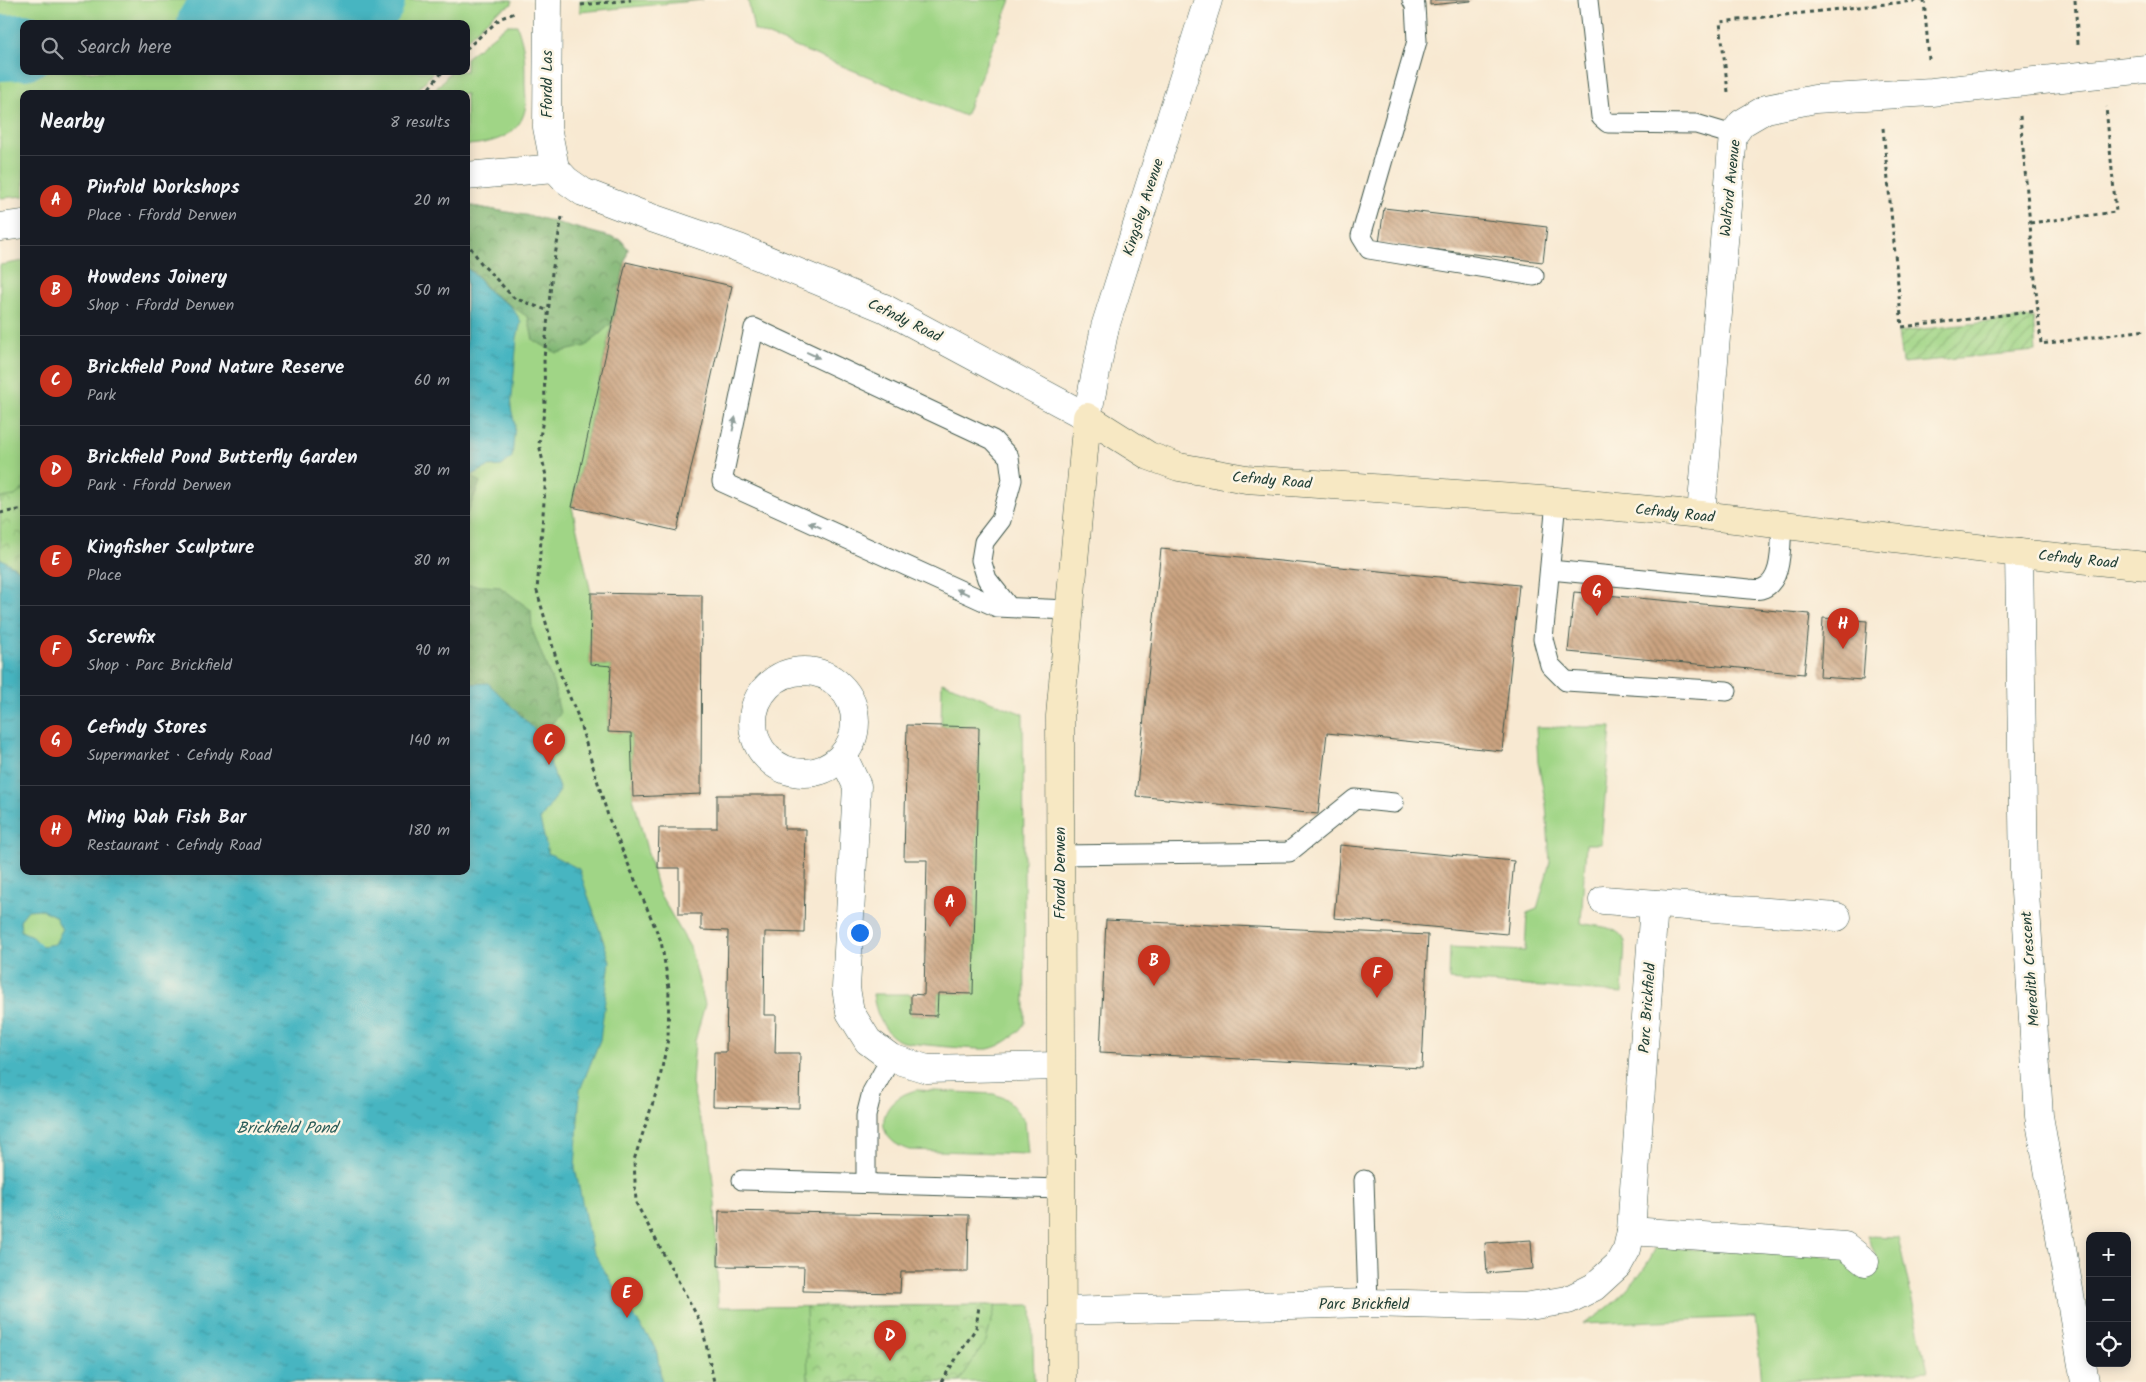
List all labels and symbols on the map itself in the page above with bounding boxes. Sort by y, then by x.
street label: Ffordd Las [536,49,560,118]
street label: Walford Avenue [1714,138,1748,238]
street label: Kingsley Avenue [1117,155,1171,259]
street label: Cefndy Road [863,293,946,349]
one-way arrow [805,351,820,359]
one-way arrow [730,416,738,431]
street label: Cefndy Road [1231,466,1313,496]
street label: Cefndy Road [1634,498,1716,530]
one-way arrow [808,520,822,528]
street label: Cefndy Road [2037,544,2119,576]
pin: G [1581,575,1613,616]
one-way arrow [956,587,970,595]
pin: H [1827,608,1859,649]
pin: C [533,724,565,765]
street label: Ffordd Derwen [1049,827,1073,919]
pin: A [934,886,966,927]
street label: Meredith Crescent [2015,910,2047,1027]
your location [847,920,873,946]
pin: B [1138,945,1170,986]
pin: F [1361,957,1393,998]
street label: Parc Brickfield [1633,962,1663,1054]
water label: Brickfield Pond [237,1116,341,1141]
pin: E [611,1277,643,1318]
street label: Parc Brickfield [1319,1293,1410,1317]
pin: D [874,1320,906,1361]

